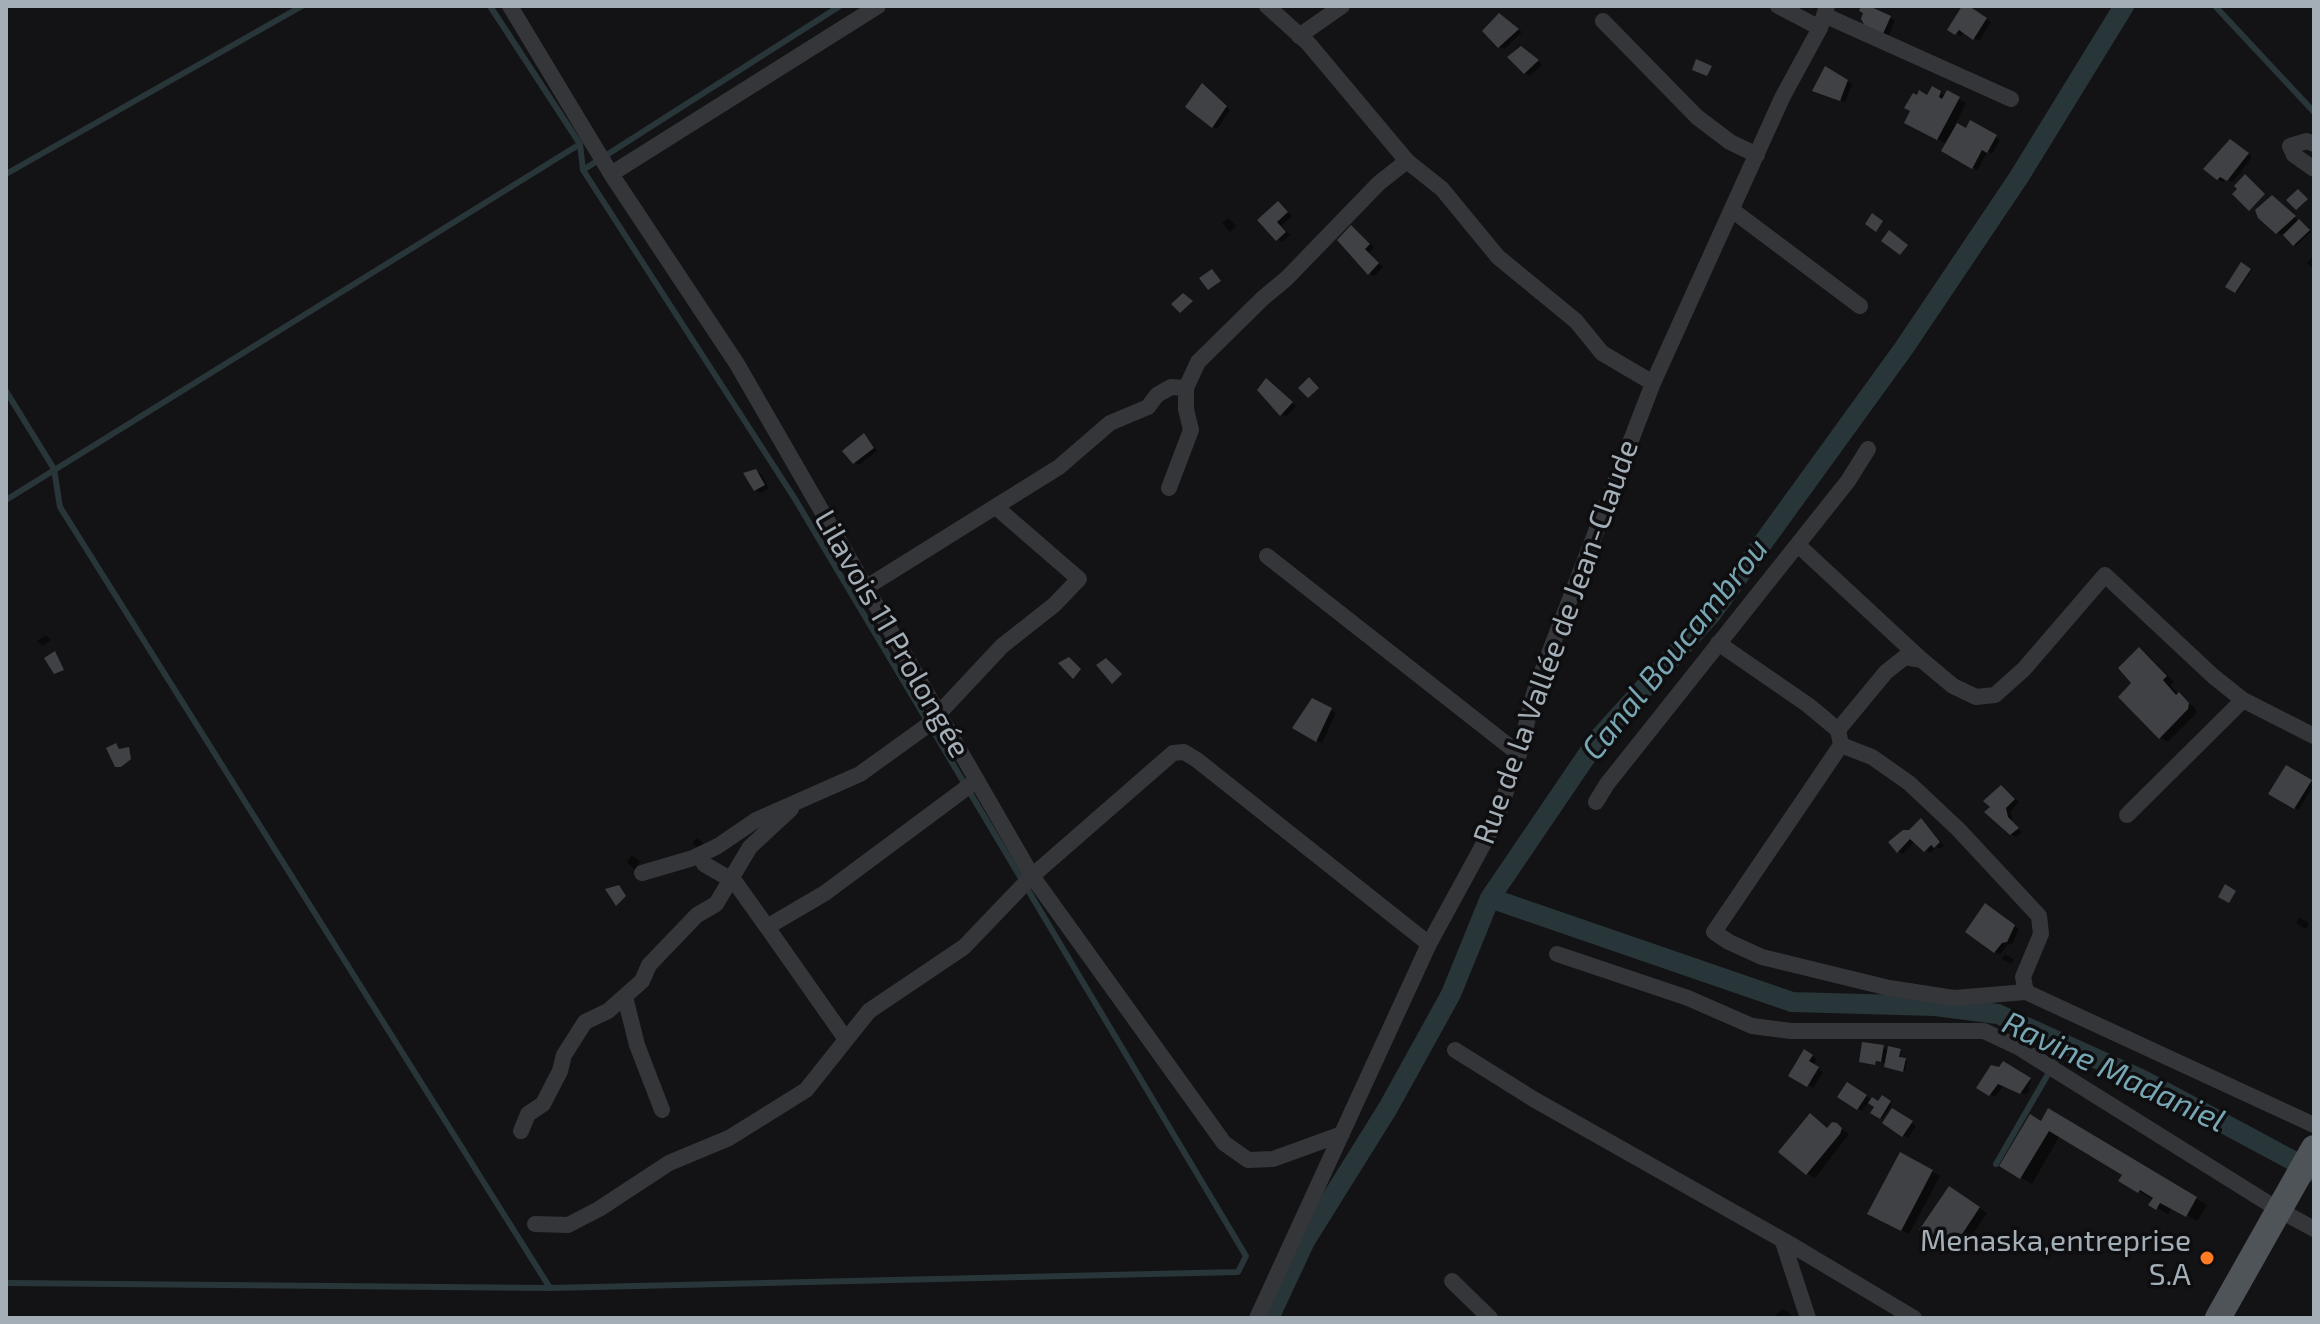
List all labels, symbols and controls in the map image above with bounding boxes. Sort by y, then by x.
street label: Rue de la Vallée de Jean-Claude [1466,435,1646,849]
street label: Lilavois 11 Prolongée [807,504,977,764]
water label: Canal Boucambrou [1574,530,1776,768]
water label: Ravine Madaniel [1996,1004,2232,1140]
place label: Menaska,entreprise S.A [1920,1223,2191,1294]
marker: Menaska,entreprise S.A [2198,1249,2216,1267]

